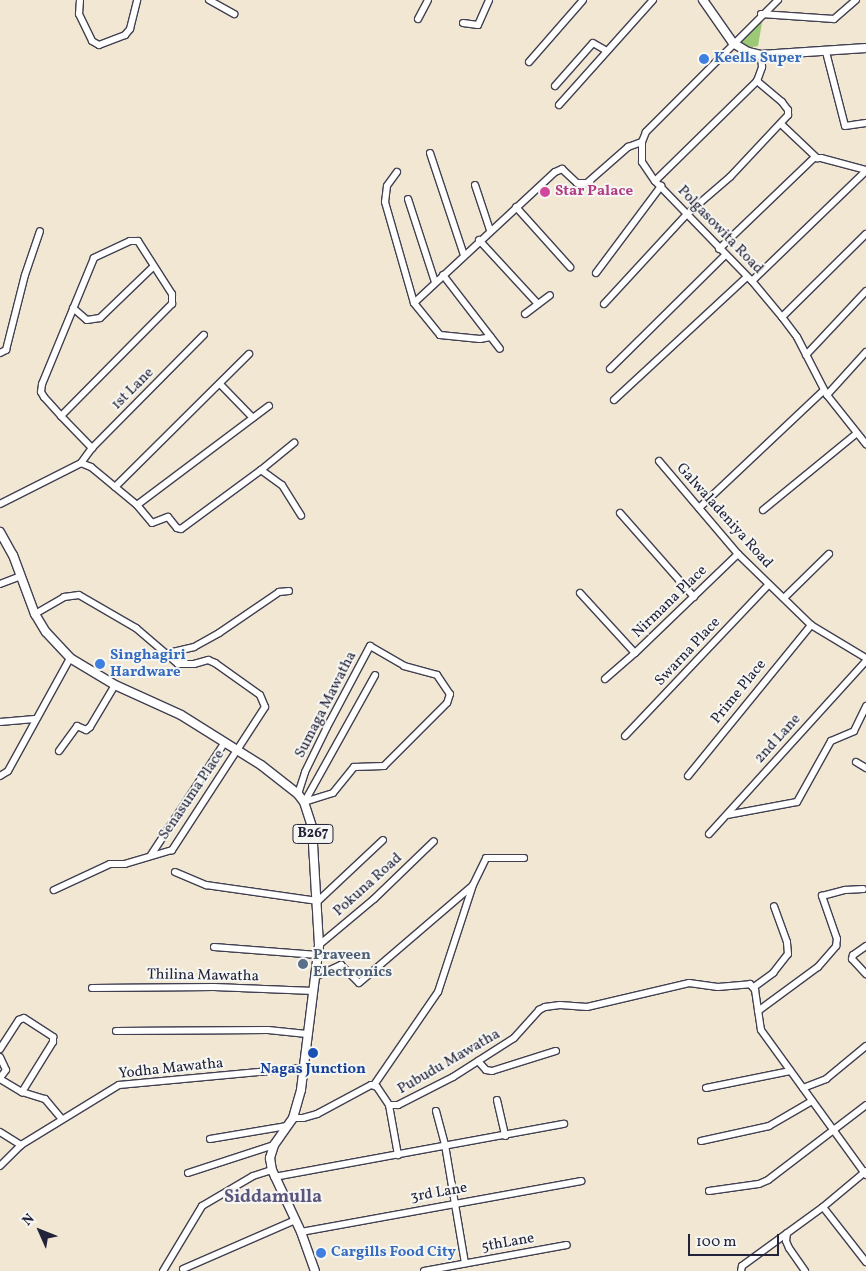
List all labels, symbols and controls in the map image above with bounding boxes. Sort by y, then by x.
place label: Keells Super [714,50,802,68]
marker: Keells Super [698,53,710,65]
street label: Polgasowita Road [673,182,767,278]
place label: Star Palace [555,183,633,201]
marker: Star Palace [539,186,551,198]
street label: 1st Lane [108,364,158,414]
street label: Galwaladeniya Road [672,460,776,572]
street label: Nirmana Place [629,562,711,642]
street label: Swarna Place [652,614,724,690]
place label: Singhagiri Hardware [110,646,186,681]
street label: Sumaga Mawatha [291,649,361,761]
street label: Prime Place [708,656,770,728]
marker: Singhagiri Hardware [94,658,106,670]
street label: 2nd Lane [751,711,805,767]
street label: Senasuma Place [155,746,229,844]
road number: B267 [292,822,334,846]
street label: Pokuna Road [330,849,406,921]
place label: Praveen Electronics [313,946,392,981]
marker: Praveen Electronics [297,958,309,970]
street label: Thilina Mawatha [147,966,259,986]
street label: Pubudu Mawatha [395,1025,503,1099]
marker: Nagas Junction [307,1047,319,1059]
street label: Yodha Mawatha [118,1055,224,1083]
place label: Nagas Junction [260,1061,366,1079]
street label: 3rd Lane [409,1179,469,1207]
district label: Siddamulla [224,1187,322,1209]
north arrow [15,1206,65,1256]
text: N [18,1210,39,1230]
scale bar [691,1224,782,1256]
street label: 5thLane [480,1230,536,1256]
text: 100 m [696,1232,736,1253]
place label: Cargills Food City [331,1244,456,1262]
marker: Cargills Food City [315,1247,327,1259]

